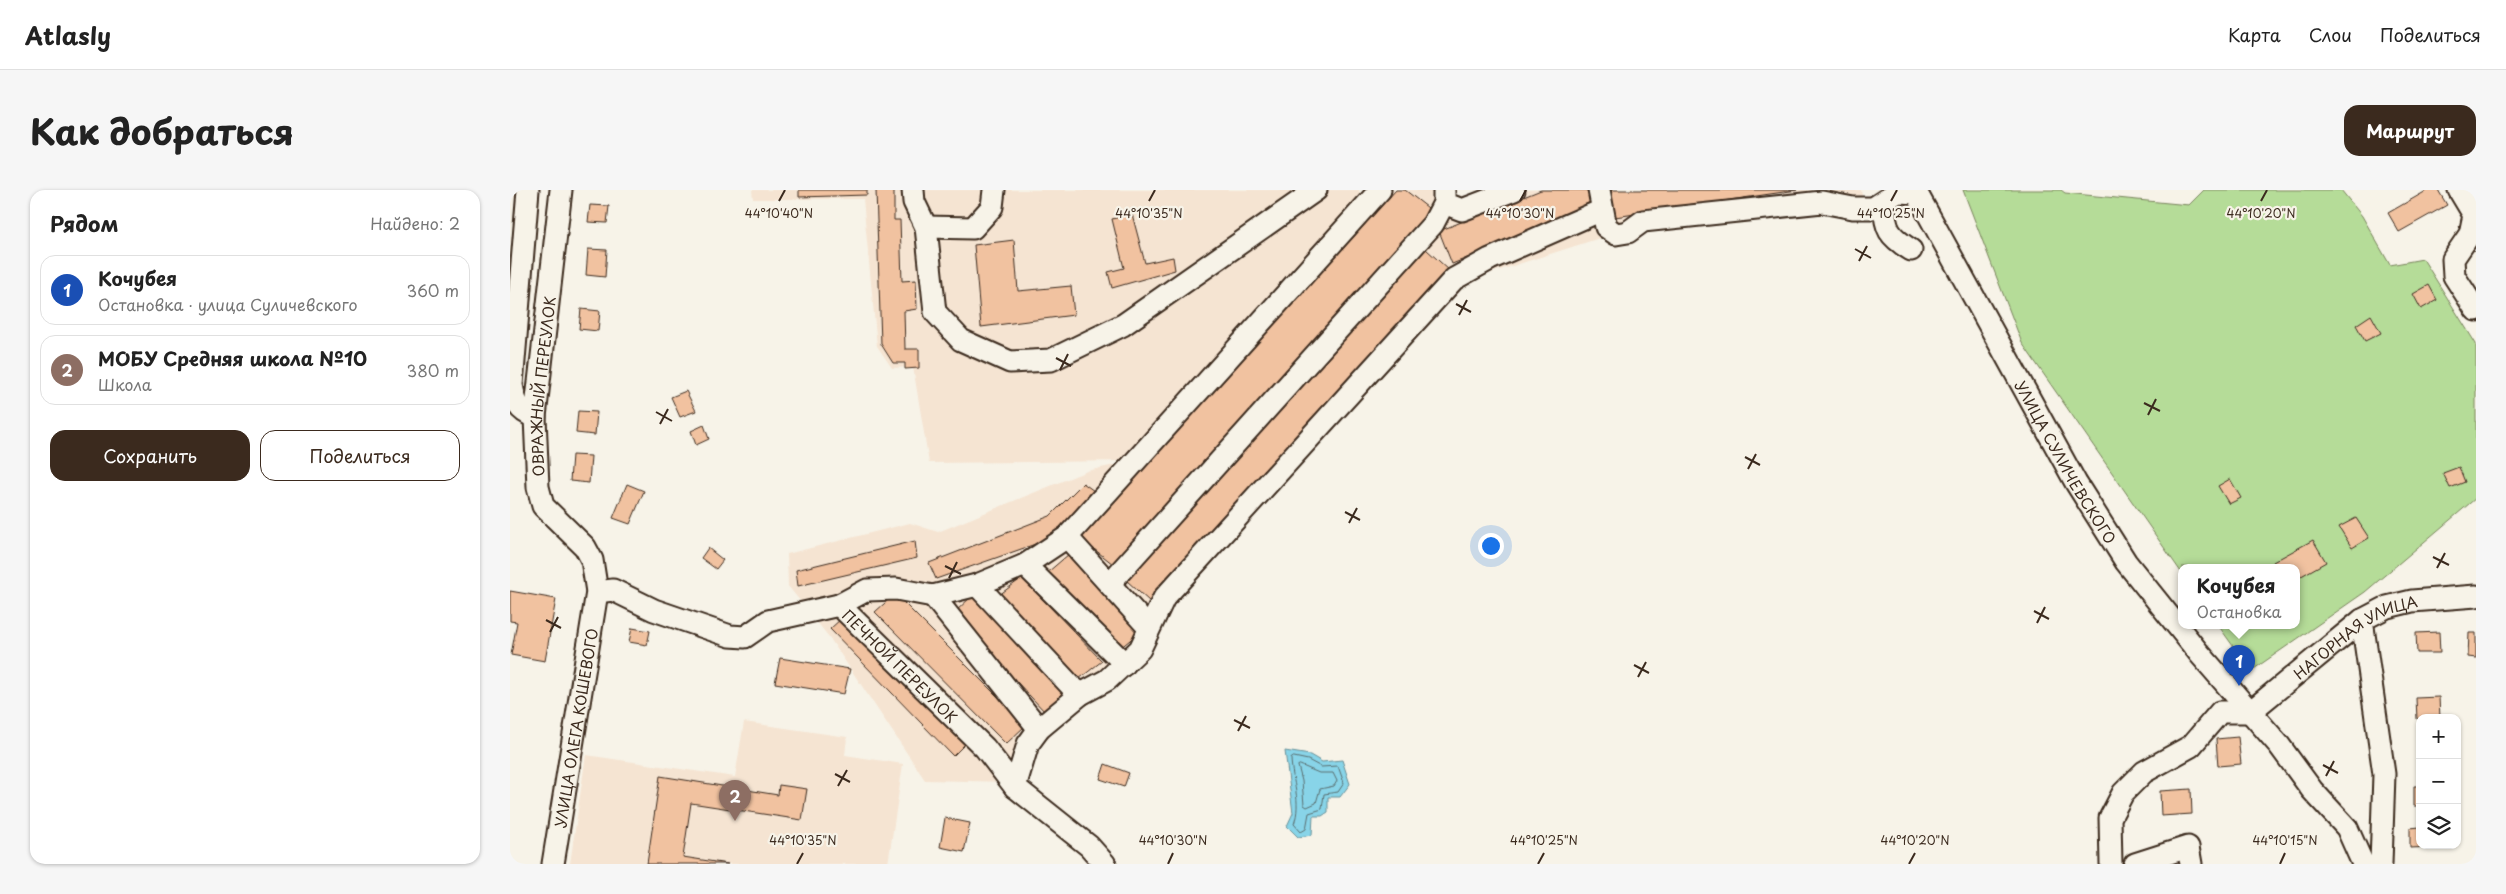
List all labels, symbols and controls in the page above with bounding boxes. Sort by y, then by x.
text: Atlasly [25,17,111,53]
text: Карта [2228,21,2281,48]
text: Слои [2309,21,2352,48]
text: Поделиться [2380,21,2481,48]
text: Как добраться [30,104,294,157]
button: Маршрут [2344,105,2476,156]
text: 44°10'40"N [745,204,813,222]
text: 44°10'35"N [1115,204,1183,222]
text: 44°10'30"N [1486,204,1554,222]
text: 44°10'25"N [1857,204,1925,222]
text: 44°10'20"N [2226,204,2296,222]
text: Рядом [50,207,118,239]
text: Найдено: 2 [370,211,460,235]
text: Кочубея [98,264,177,292]
text: 1 [63,278,71,302]
text: 360 m [407,278,459,302]
text: Остановка · улица Суличевского [98,292,358,316]
street label: ОВРАЖНЫЙ ПЕРЕУЛОК [523,295,560,477]
text: МОБУ Средняя школа №10 [98,344,367,372]
text: 2 [61,358,73,382]
text: 380 m [407,358,459,382]
text: Школа [98,372,152,396]
street label: УЛИЦА СУЛИЧЕВСКОГО [2010,376,2123,548]
button: Сохранить [50,430,250,481]
button: Поделиться [260,430,460,481]
your location [1478,533,1504,559]
popup [2178,564,2300,629]
text: Кочубея [2196,571,2276,599]
street label: НАГОРНАЯ УЛИЦА [2288,589,2420,684]
text: Остановка [2196,599,2282,623]
street label: ПЕЧНОЙ ПЕРЕУЛОК [838,603,964,727]
street label: УЛИЦА ОЛЕГА КОШЕВОГО [548,626,602,829]
pin: 1 [2223,645,2255,686]
map controls [2416,714,2461,849]
button: + [2416,714,2461,759]
button: − [2416,759,2461,804]
pin: 2 [719,780,751,821]
button: layers [2416,804,2461,849]
text: 44°10'35"N [769,831,837,849]
text: 44°10'30"N [1139,831,1207,849]
text: 44°10'25"N [1510,831,1578,849]
text: 44°10'20"N [1880,831,1950,849]
text: 44°10'15"N [2252,831,2318,849]

